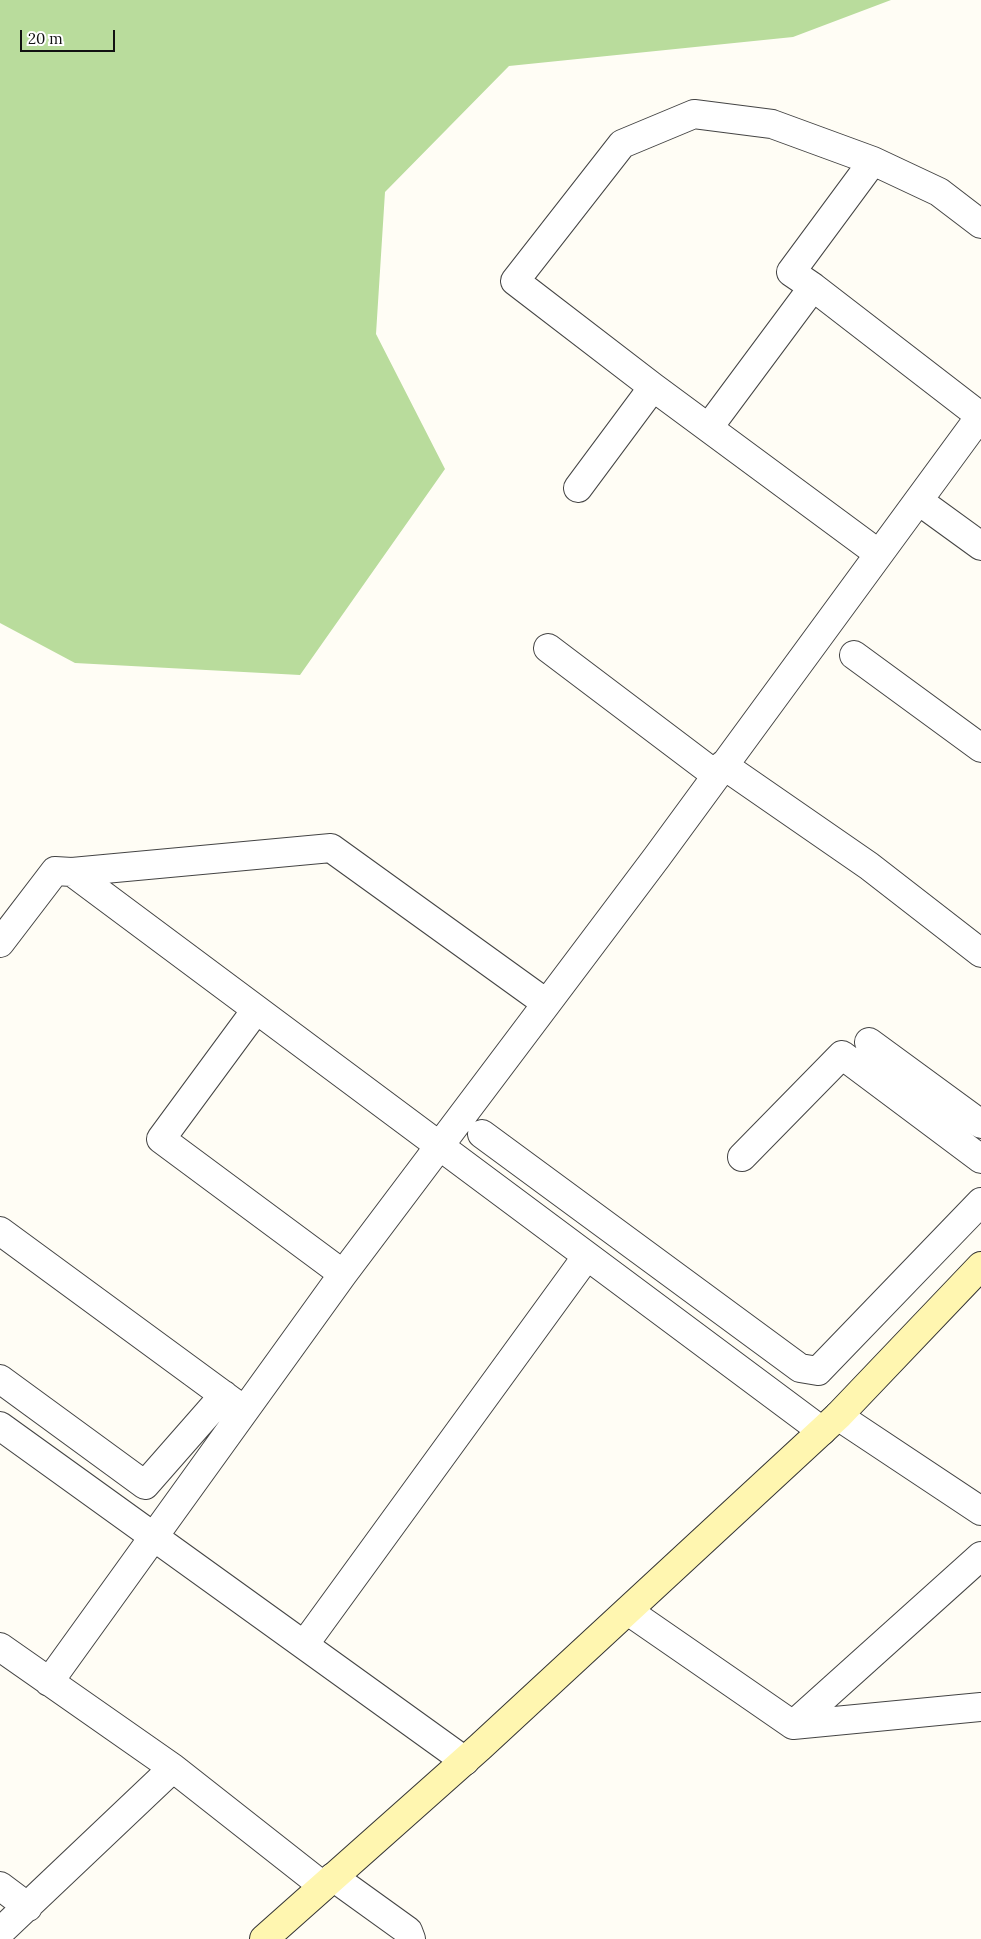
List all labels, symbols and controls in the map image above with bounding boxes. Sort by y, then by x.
scale bar [22,20,118,52]
text: 20 m [28,29,63,48]

